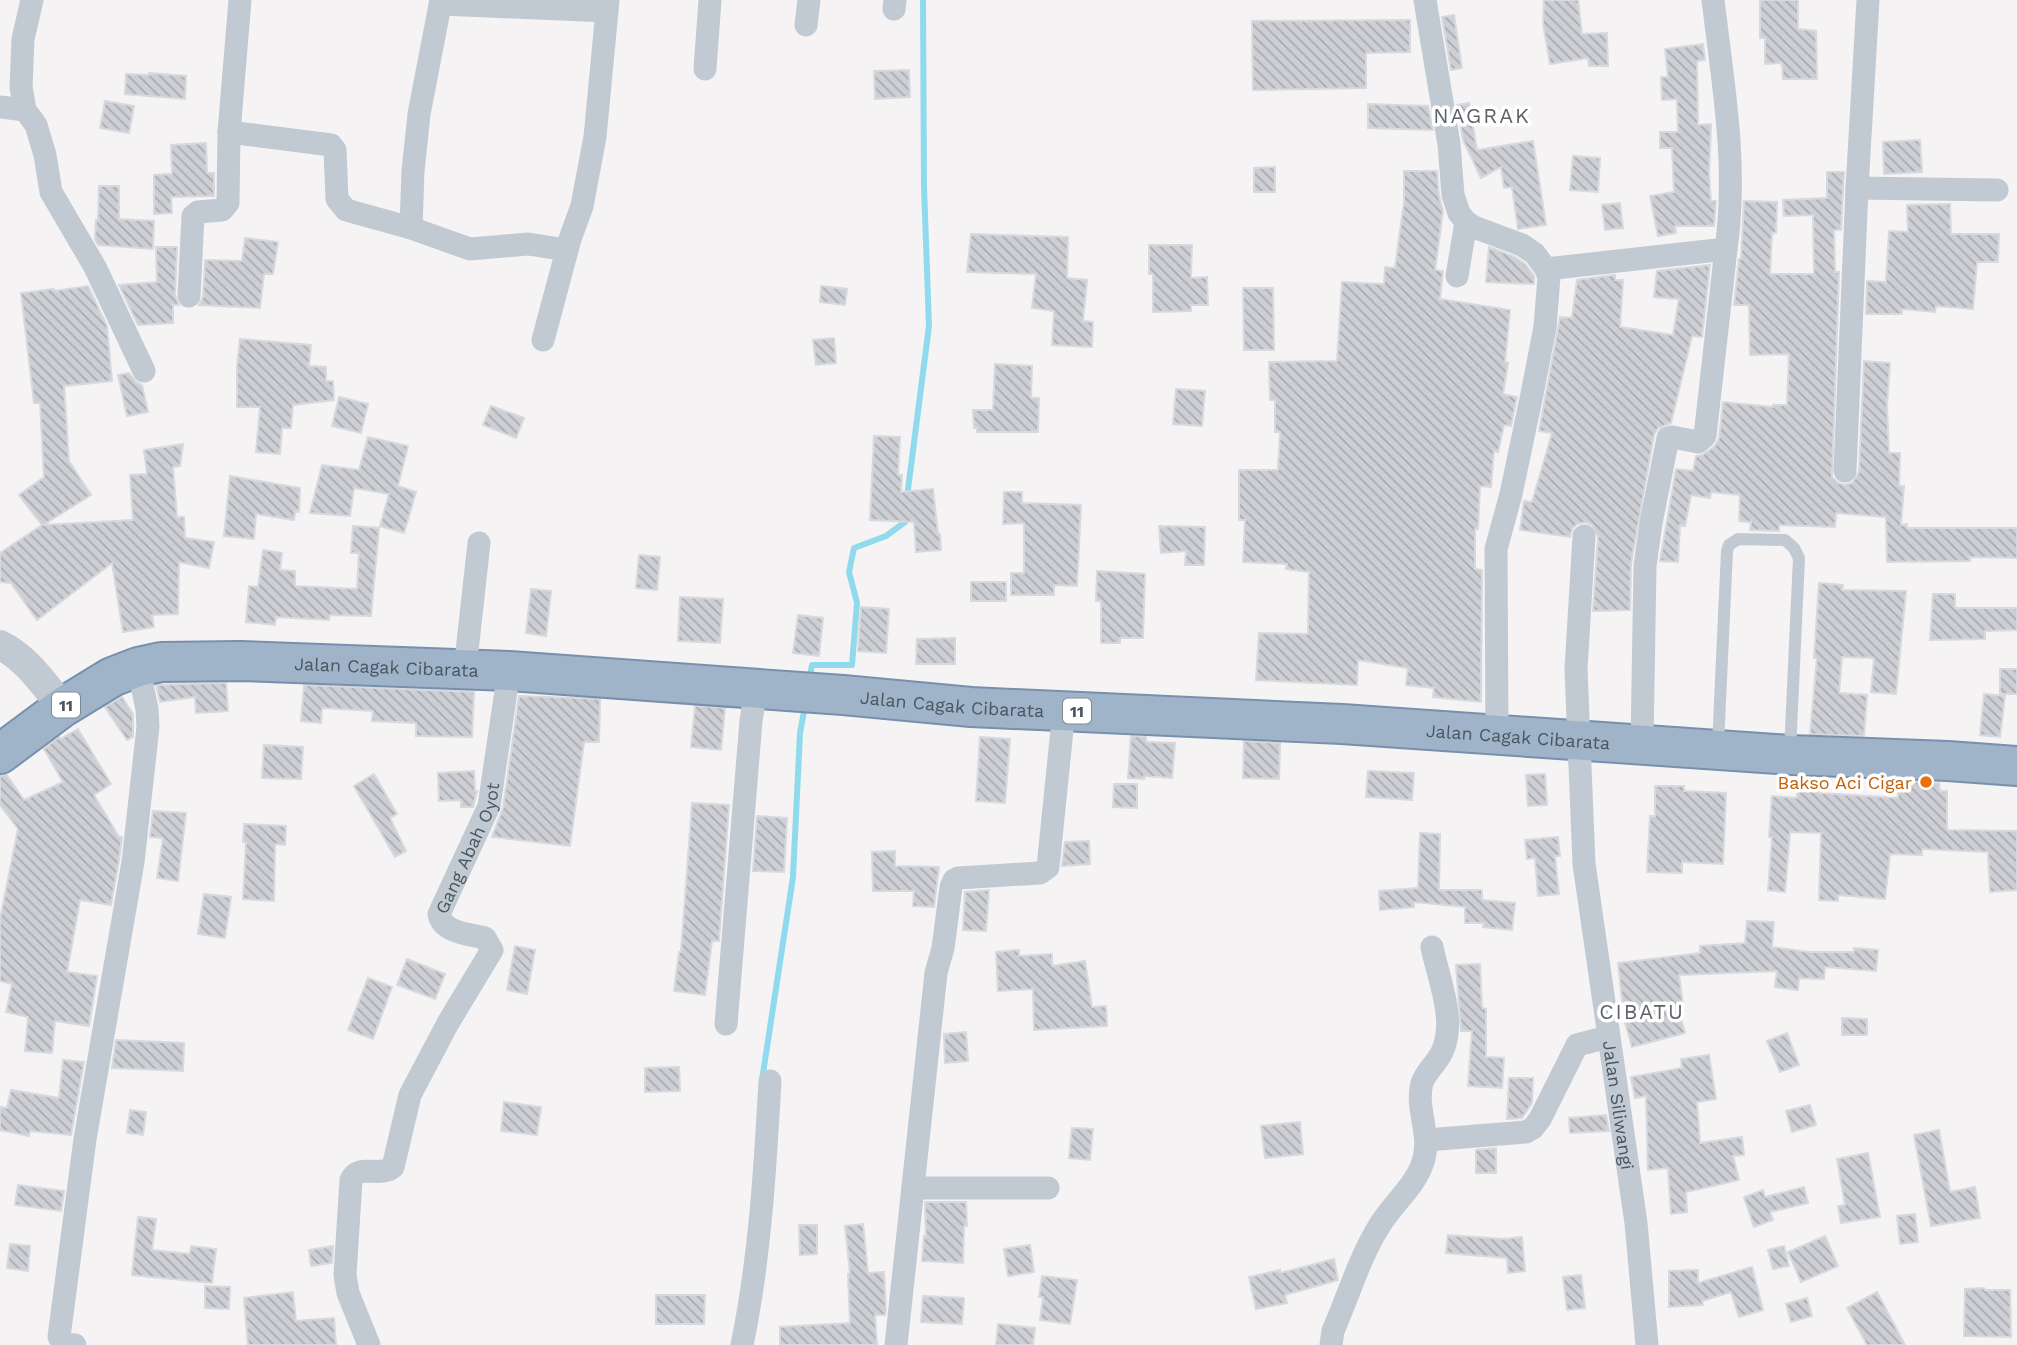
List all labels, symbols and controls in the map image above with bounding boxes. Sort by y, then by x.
district label: NAGRAK [1433,103,1531,128]
street label: Jalan Cagak Cibarata [294,653,479,680]
street label: Jalan Cagak Cibarata [859,686,1045,721]
road number: 11 [52,692,80,718]
road number: 11 [1063,698,1091,724]
street label: Jalan Cagak Cibarata [1425,719,1611,753]
place label: Bakso Aci Cigar [1777,772,1912,793]
marker: Bakso Aci Cigar [1918,774,1934,790]
street label: Gang Abah Oyot [430,780,503,917]
district label: CIBATU [1599,999,1685,1024]
street label: Jalan Siliwangi [1599,1039,1639,1171]

